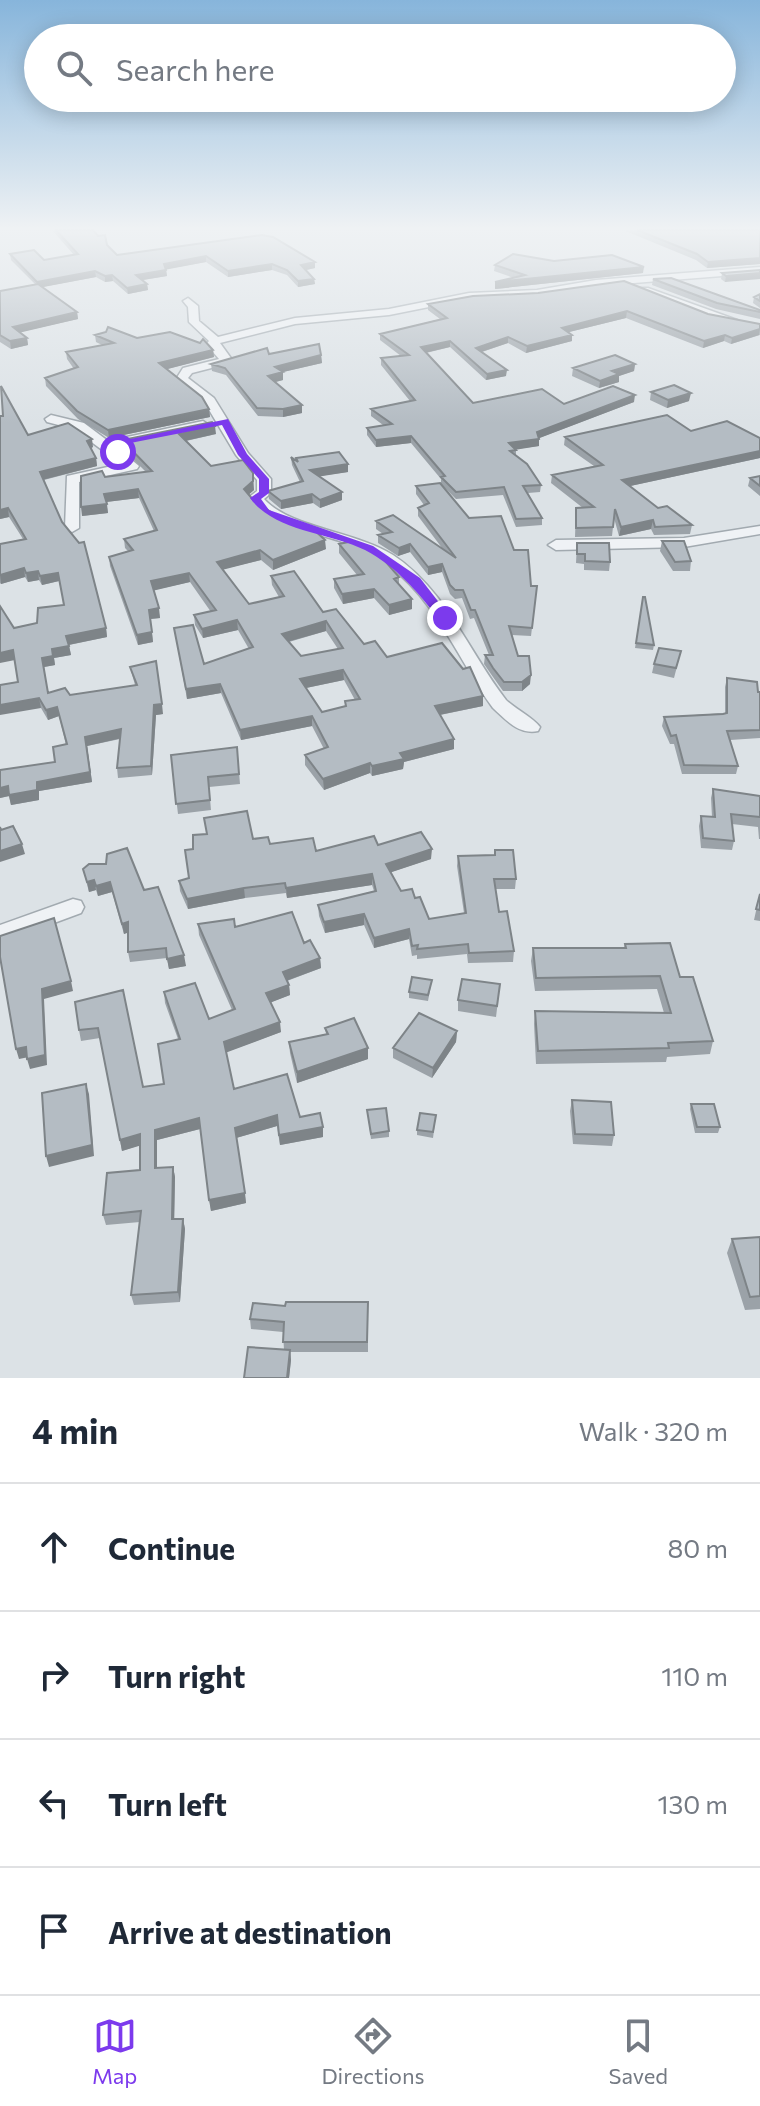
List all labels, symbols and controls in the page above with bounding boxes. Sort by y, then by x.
search box [24,24,736,112]
icon: search [52,46,96,90]
text: Search here [116,50,275,87]
route start [100,434,136,470]
route end [427,600,463,636]
text: 4 min [32,1409,118,1451]
text: Walk · 320 m [579,1415,728,1446]
icon: ahead [32,1525,76,1569]
text: Continue [108,1529,235,1566]
text: 80 m [668,1532,728,1563]
icon: right [32,1653,76,1697]
text: Turn right [108,1657,245,1694]
text: 110 m [661,1660,728,1691]
icon: left [32,1781,76,1825]
text: Turn left [108,1785,227,1822]
text: 130 m [657,1788,728,1819]
icon: arrive [32,1909,76,1953]
text: Arrive at destination [108,1913,392,1950]
tab: Map [92,2014,137,2089]
tab: Directions [321,2014,425,2089]
tab: Saved [609,2014,668,2089]

